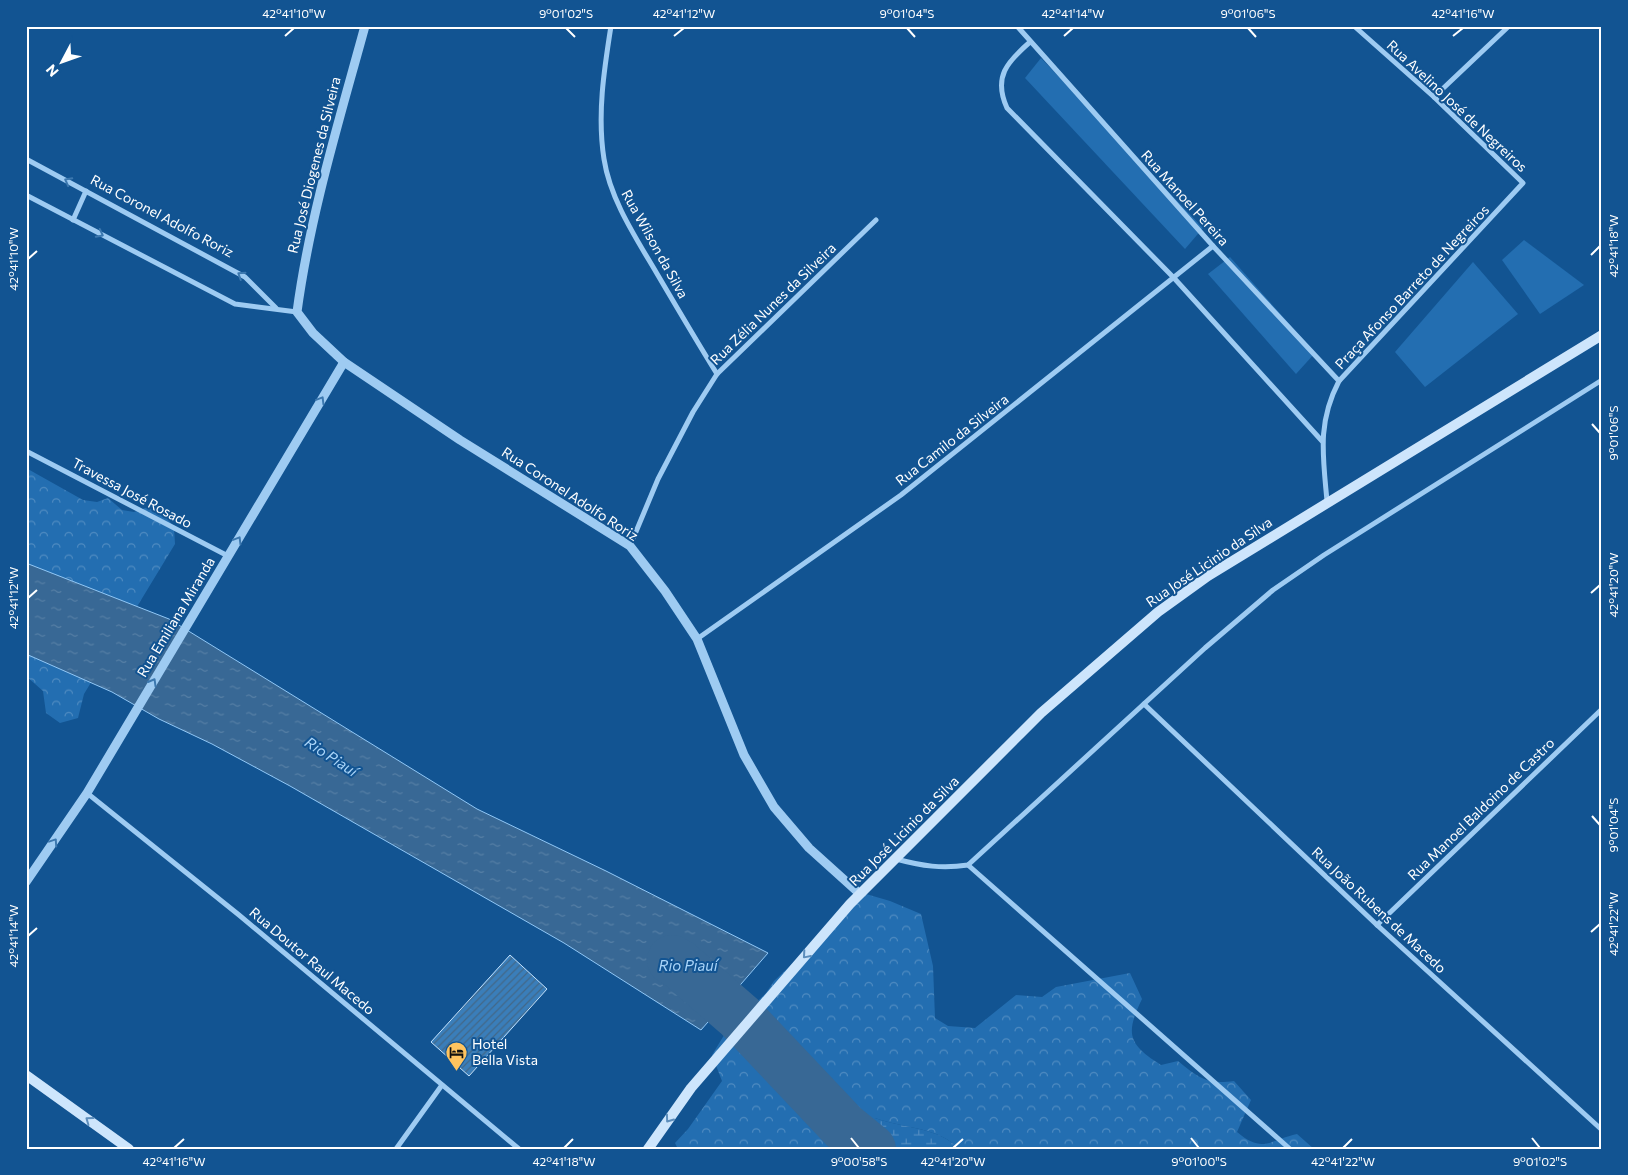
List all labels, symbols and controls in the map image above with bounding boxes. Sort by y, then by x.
text: 42°41'10"W [262,6,326,20]
text: 9°01'02"S [539,6,593,20]
text: 42°41'12"W [653,6,715,20]
text: 9°01'04"S [880,6,934,20]
text: 42°41'14"W [1042,6,1104,20]
text: 9°01'06"S [1221,6,1275,20]
text: 42°41'16"W [1432,6,1494,20]
street label: Rua Avelino José de Negreiros [1384,36,1531,175]
north arrow [38,38,88,88]
text: N [42,61,62,80]
street label: Rua José Diogenes da Silveira [283,75,344,255]
street label: Rua Manoel Pereira [1138,146,1233,249]
street label: Rua Coronel Adolfo Roriz [88,171,237,261]
one-way arrow [64,177,73,187]
street label: Rua Wilson da Silva [618,186,692,301]
street label: Praça Afonso Barreto de Negreiros [1331,201,1492,372]
text: 42°41'18"W [1606,215,1620,277]
text: 42°41'10"W [6,227,20,291]
one-way arrow [95,228,104,238]
street label: Rua Zélia Nunes da Silveira [706,239,839,368]
one-way arrow [237,272,246,282]
street label: Rua Camilo da Silveira [892,390,1012,489]
one-way arrow [315,397,325,406]
text: 9°01'06"S [1606,406,1620,460]
street label: Rua Coronel Adolfo Roriz [499,443,642,544]
street label: Travessa José Rosado [69,454,195,531]
street label: Rua José Licinio da Silva [1142,513,1275,610]
one-way arrow [231,536,241,545]
text: 42°41'20"W [1606,553,1620,617]
street label: Rua Emiliana Miranda [133,554,218,680]
text: 42°41'12"W [6,567,20,629]
one-way arrow [147,678,157,687]
water label: Rio Piauí [302,733,363,781]
street label: Rua Manoel Baldoino de Castro [1404,734,1558,883]
street label: Rua José Licinio da Silva [845,772,962,889]
text: 9°01'04"S [1606,798,1620,852]
one-way arrow [48,838,57,848]
street label: Rua João Rubens de Macedo [1309,843,1450,976]
text: 42°41'22"W [1606,892,1620,956]
street label: Rua Doutor Raul Macedo [246,903,378,1018]
text: 42°41'14"W [6,905,20,967]
one-way arrow [803,949,812,958]
water label: Rio Piauí [658,956,720,974]
place label: Hotel Bella Vista [472,1035,538,1068]
hotel icon: Hotel Bella Vista [444,1040,468,1071]
one-way arrow [666,1113,676,1122]
one-way arrow [85,1117,95,1126]
text: 42°41'16"W [143,1154,205,1168]
text: 42°41'18"W [533,1154,595,1168]
text: 9°00'58"S [831,1154,887,1168]
text: 42°41'20"W [921,1154,985,1168]
text: 9°01'00"S [1171,1154,1227,1168]
text: 42°41'22"W [1311,1154,1375,1168]
text: 9°01'02"S [1513,1154,1567,1168]

